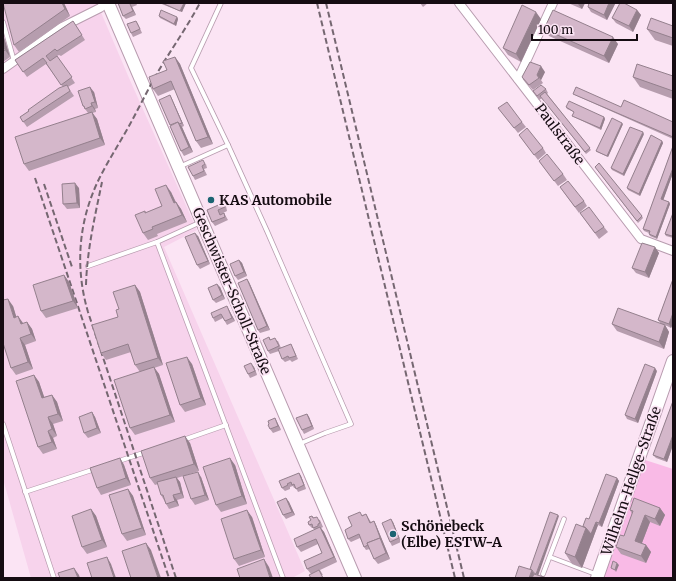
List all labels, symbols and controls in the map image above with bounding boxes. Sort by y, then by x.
scale bar [532,16,637,42]
text: 100 m [538,22,573,37]
street label: Paulstraße [531,100,589,168]
place label: KAS Automobile [219,191,332,209]
marker: KAS Automobile [206,195,216,205]
street label: Geschwister-Scholl-Straße [189,205,275,377]
street label: Wilhelm-Hellge-Straße [597,404,665,559]
place label: Schönebeck (Elbe) ESTW-A [401,517,503,551]
marker: Schönebeck (Elbe) ESTW-A [388,529,398,539]

